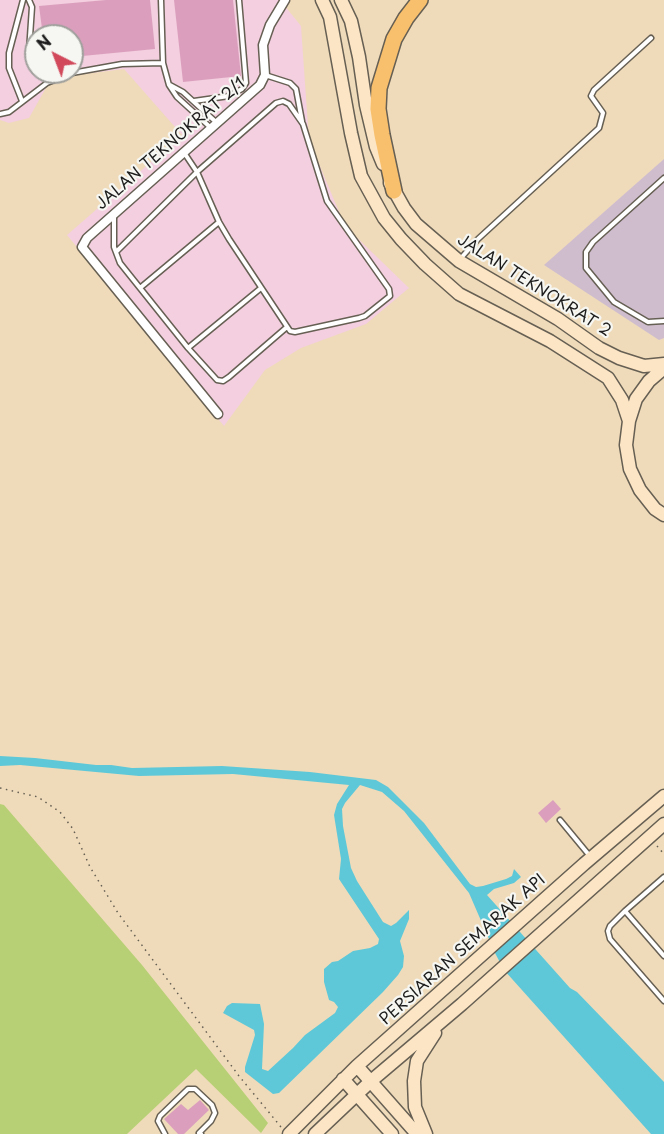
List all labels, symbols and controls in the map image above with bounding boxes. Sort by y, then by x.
north arrow [24,24,84,84]
text: N [31,29,56,55]
street label: JALAN TEKNOKRAT 2/1 [92,74,250,214]
street label: JALAN TEKNOKRAT 2 [453,231,615,341]
street label: PERSIARAN SEMARAK API [376,870,550,1030]

